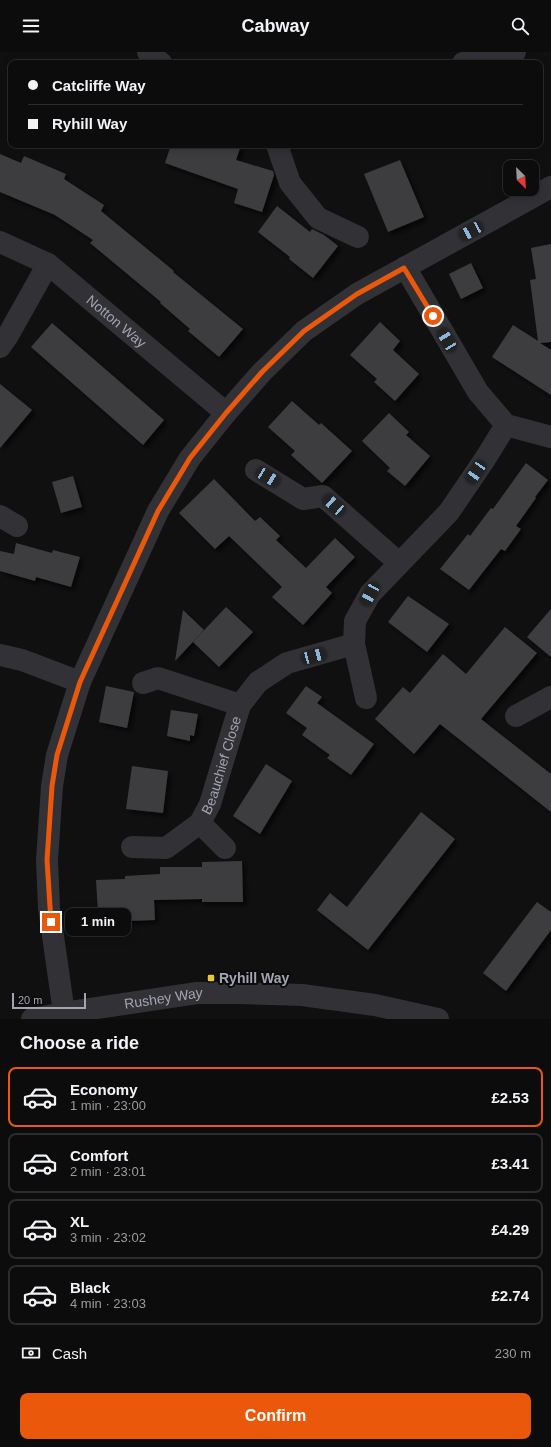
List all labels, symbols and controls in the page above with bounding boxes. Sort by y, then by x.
icon: menu [20,15,42,37]
icon: search [509,15,531,37]
text: Cabway [241,16,310,36]
text: Catcliffe Way [52,77,146,94]
text: Ryhill Way [52,115,127,132]
north arrow [503,160,539,196]
map controls [503,160,539,196]
car [458,220,484,242]
street label: Notton Way [83,292,149,351]
route start [424,307,442,325]
car [436,327,458,353]
car [464,459,488,485]
car [255,466,281,488]
car [321,493,347,517]
car [359,581,381,607]
car [301,647,327,665]
street label: Beauchief Close [198,714,244,817]
callout: 1 min [65,908,131,936]
route end [42,913,60,931]
text: 1 min [81,914,115,929]
place label: Ryhill Way [219,970,289,986]
marker: Ryhill Way [206,973,216,983]
street label: Rushey Way [123,985,202,1012]
scale bar [12,991,86,1010]
text: 20 m [18,994,42,1006]
text: Choose a ride [20,1033,139,1053]
icon: car [22,1079,58,1115]
text: Economy [70,1081,138,1098]
text: £2.53 [491,1089,529,1106]
text: 1 min · 23:00 [70,1098,146,1113]
icon: car [22,1145,58,1181]
text: Comfort [70,1147,128,1164]
text: £3.41 [491,1155,529,1172]
text: 2 min · 23:01 [70,1164,146,1179]
icon: car [22,1211,58,1247]
text: XL [70,1213,89,1230]
text: £4.29 [491,1221,529,1238]
text: 3 min · 23:02 [70,1230,146,1245]
icon: car [22,1277,58,1313]
text: Black [70,1279,110,1296]
text: £2.74 [491,1287,529,1304]
text: 4 min · 23:03 [70,1296,146,1311]
icon: cash [20,1342,42,1364]
text: Cash [52,1345,87,1362]
text: 230 m [495,1346,531,1361]
button: Confirm [20,1393,531,1439]

